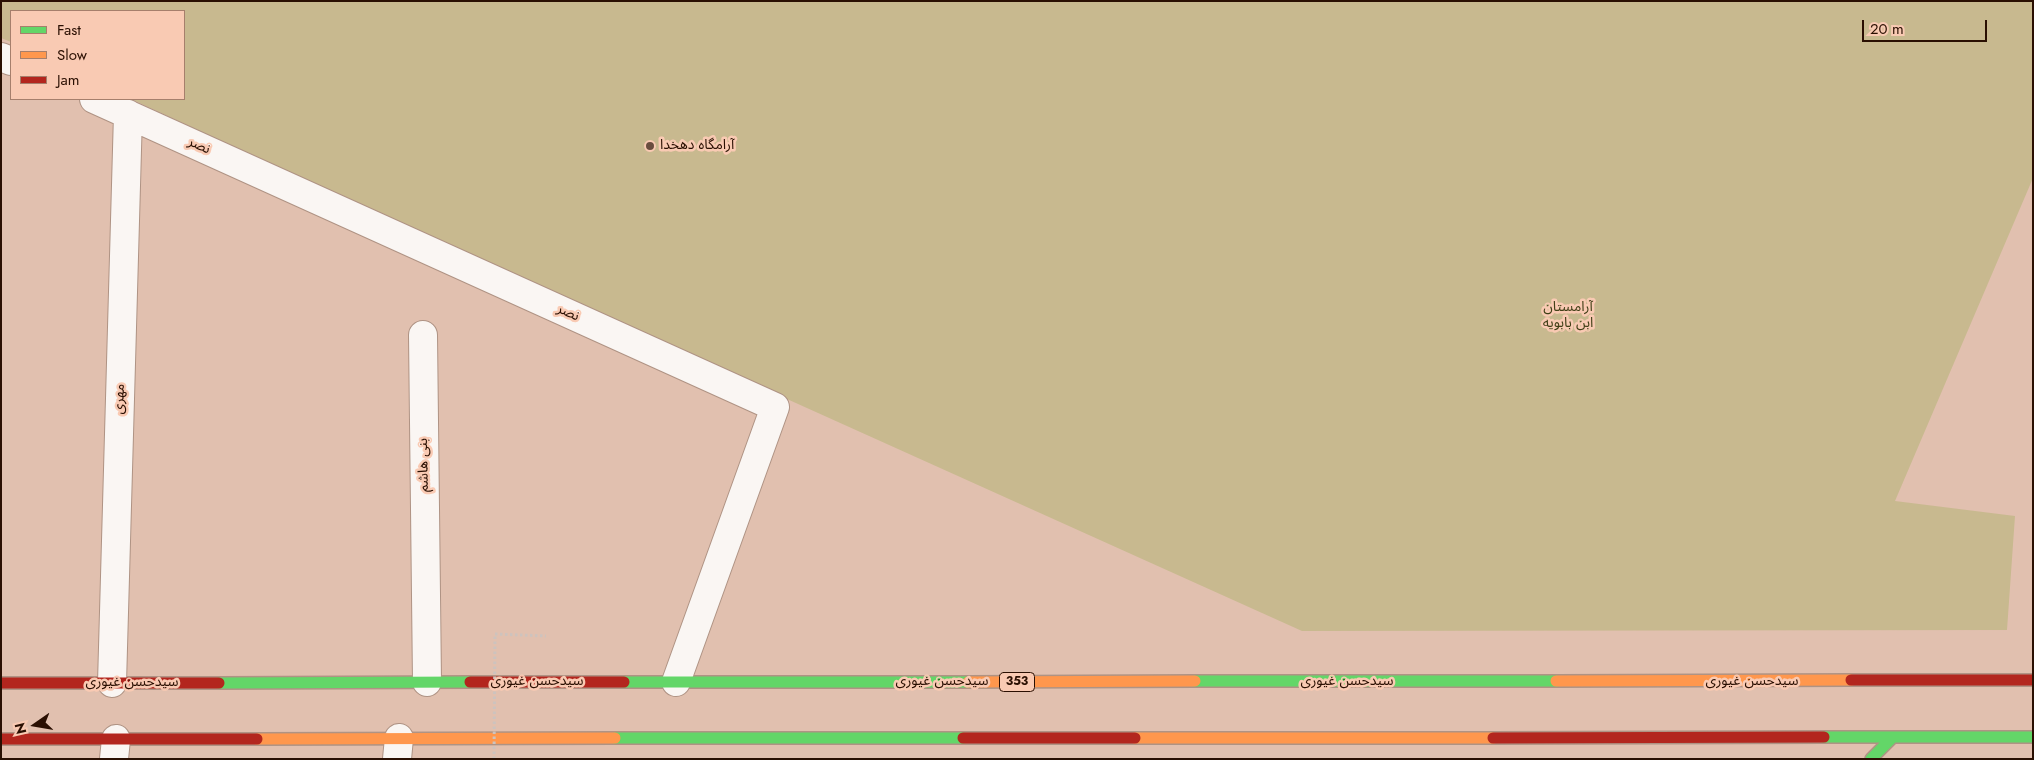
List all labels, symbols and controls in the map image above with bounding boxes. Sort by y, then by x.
legend [10,10,185,100]
scale bar [1864,10,1989,42]
text: 20 m [1870,18,1904,40]
text: Fast [57,19,81,41]
text: Slow [57,44,87,66]
text: Jam [57,69,80,91]
street label: نصر [185,134,213,158]
place label: آرامگاه دهخدا [660,138,734,154]
marker: آرامگاه دهخدا [644,140,656,152]
park label: آرامستان ابن بابویه [1543,300,1593,332]
street label: نصر [554,301,582,325]
street label: مهری [111,383,129,415]
street label: بنی هاشم [415,438,433,492]
road number: 353 [1000,672,1034,692]
street label: سیدحسن غیوری [491,674,583,690]
street label: سیدحسن غیوری [896,674,988,690]
street label: سیدحسن غیوری [1301,674,1393,690]
street label: سیدحسن غیوری [1706,674,1798,690]
street label: سیدحسن غیوری [86,675,178,691]
north arrow [10,700,60,750]
text: N [9,721,31,736]

